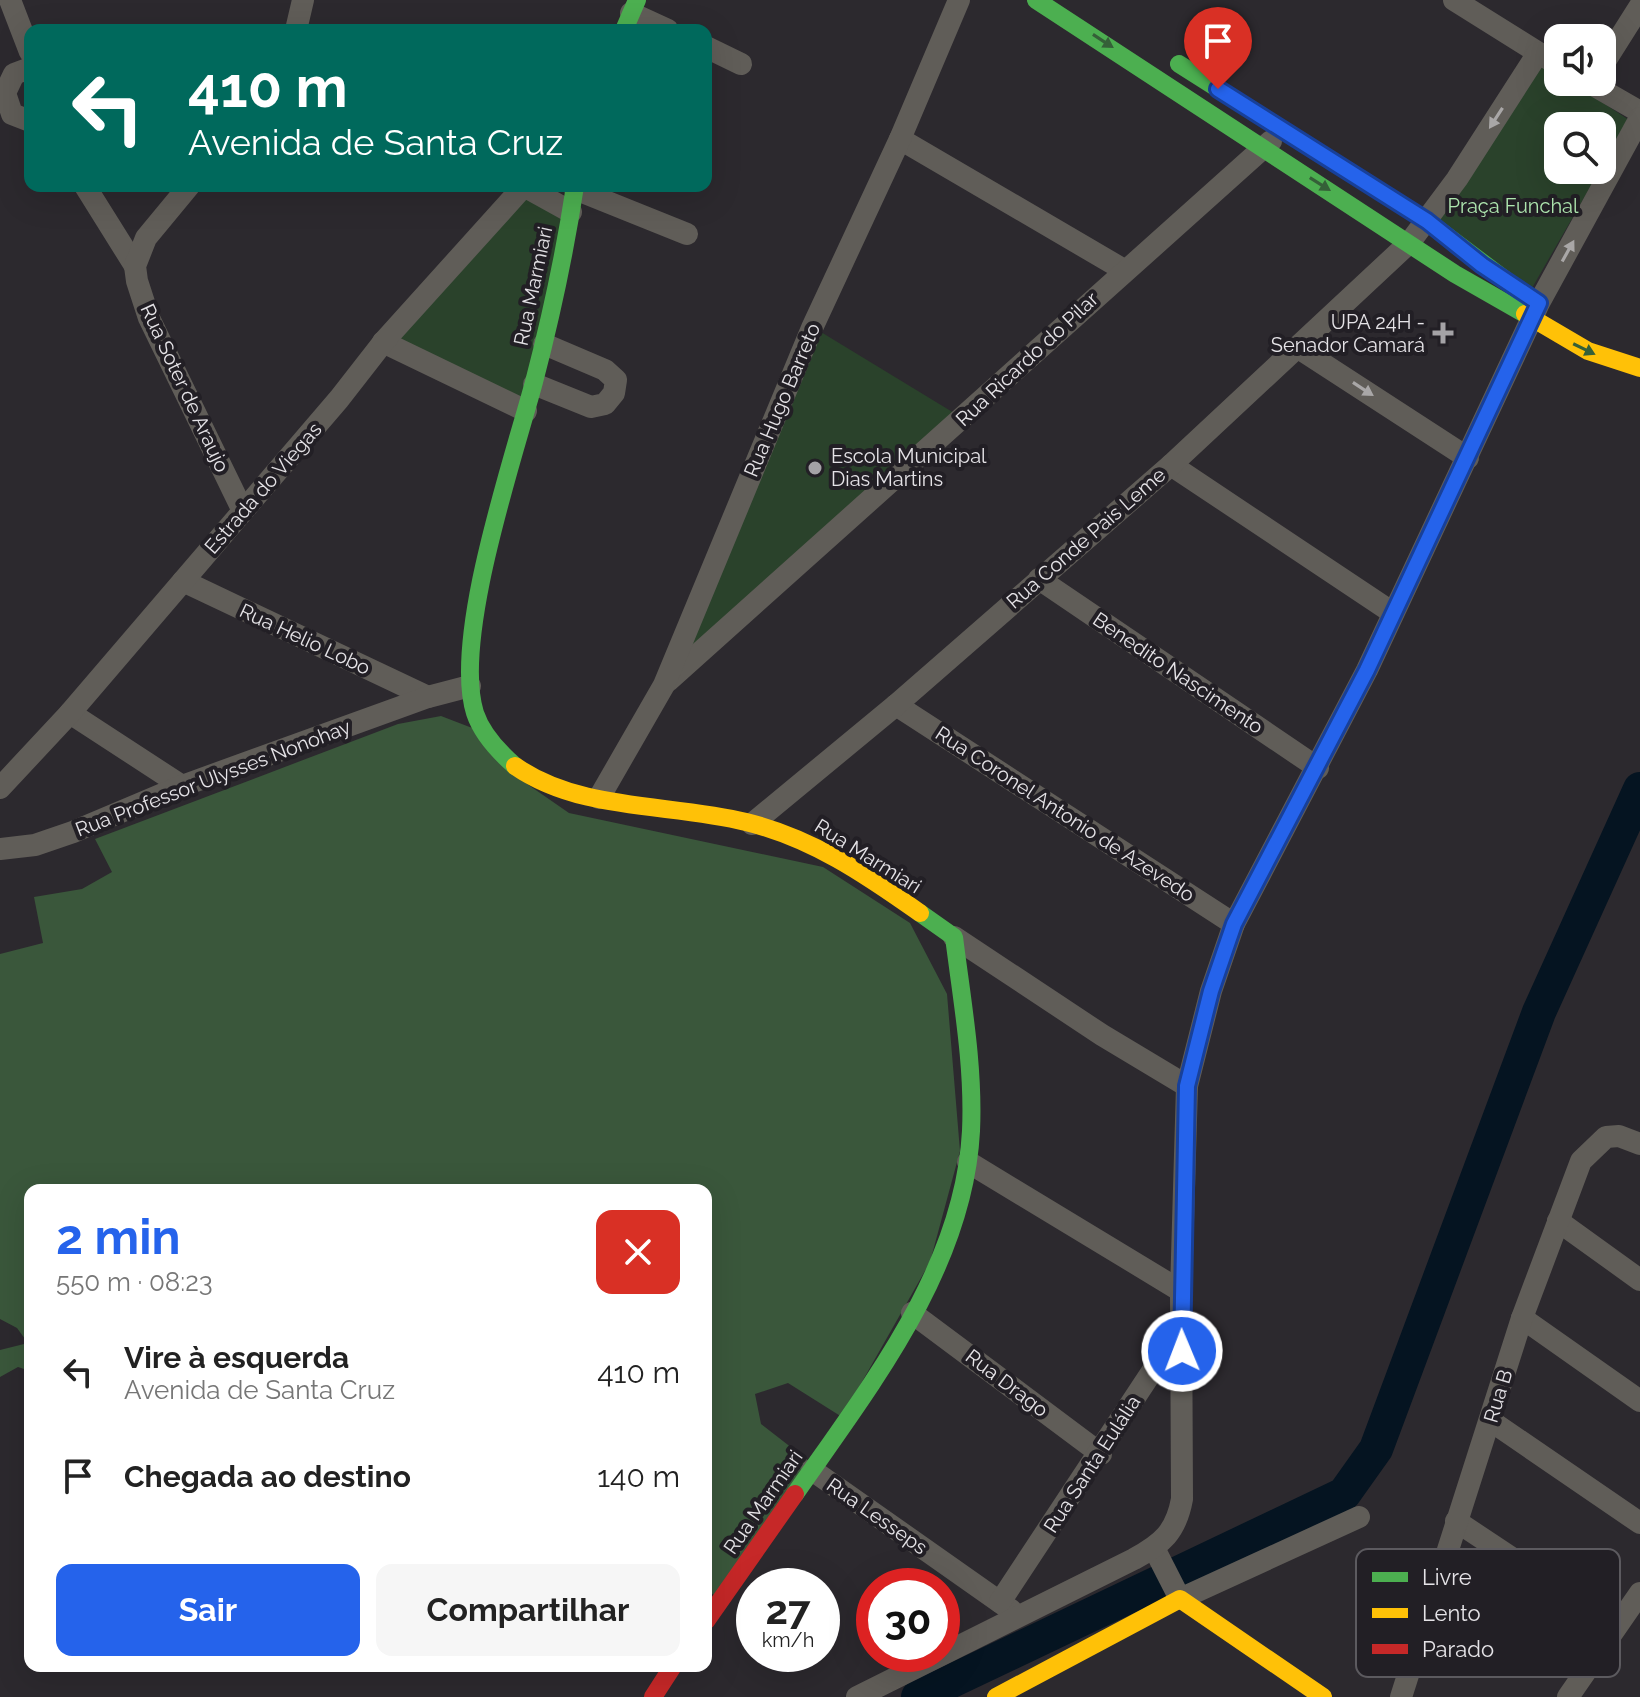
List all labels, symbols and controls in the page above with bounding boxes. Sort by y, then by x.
pin [1184,7,1252,89]
icon: arrive [1196,19,1240,63]
map controls [1544,24,1616,184]
button: sound [1544,24,1616,96]
one-way arrow [1092,33,1113,48]
text: 410 m [188,54,348,120]
icon: left [56,56,160,160]
one-way arrow [1489,108,1504,129]
button: search [1544,112,1616,184]
text: Avenida de Santa Cruz [188,121,563,163]
one-way arrow [1309,177,1330,192]
park label: Praça Funchal [1448,194,1579,218]
street label: Rua Marmiari [509,224,557,348]
one-way arrow [1561,239,1574,262]
street label: Rua Ricardo do Pilar [951,287,1103,431]
street label: Rua Soter de Araujo [135,300,235,476]
place label: UPA 24H - Senador Camará [1271,310,1425,357]
street label: Rua Hugo Barreto [739,319,825,481]
marker: UPA 24H - Senador Camará [1432,322,1454,344]
one-way arrow [1572,342,1595,356]
one-way arrow [1352,382,1373,397]
street label: Estrada do Viegas [199,417,327,559]
place label: Escola Municipal Dias Martins [831,444,987,491]
marker: Escola Municipal Dias Martins [806,459,824,477]
street label: Rua Conde Pais Leme [1002,462,1171,614]
street label: Rua Helio Lobo [236,598,374,680]
street label: Benedito Nascimento [1088,607,1268,739]
street label: Rua Professor Ulysses Nonohay [72,714,354,842]
street label: Rua Coronel Antonio de Azevedo [931,721,1199,907]
street label: Rua Marmiari [810,814,926,898]
text: 2 min [56,1209,181,1265]
button: close [596,1210,680,1294]
text: 550 m · 08:23 [56,1267,213,1297]
position arrow [1140,1309,1224,1393]
text: Vire à esquerda [124,1340,349,1375]
street label: Rua Drago [961,1344,1053,1422]
icon: left [56,1350,100,1394]
text: 410 m [597,1355,680,1390]
street label: Rua B [1479,1367,1517,1425]
text: Avenida de Santa Cruz [124,1375,395,1405]
street label: Rua Santa Eulália [1039,1391,1145,1537]
street label: Rua Marmiari [718,1445,808,1559]
icon: arrive [56,1454,100,1498]
text: Chegada ao destino [124,1459,411,1494]
text: 140 m [597,1459,680,1494]
street label: Rua Lesseps [822,1473,932,1559]
legend [1356,1549,1620,1677]
button: Sair [56,1564,360,1656]
button: Compartilhar [376,1564,680,1656]
text: Livre [1422,1564,1472,1590]
speed limit sign: 30 [856,1568,960,1672]
text: 27 [765,1586,810,1633]
text: Lento [1422,1600,1480,1626]
text: km/h [762,1628,814,1652]
text: Parado [1422,1636,1494,1662]

